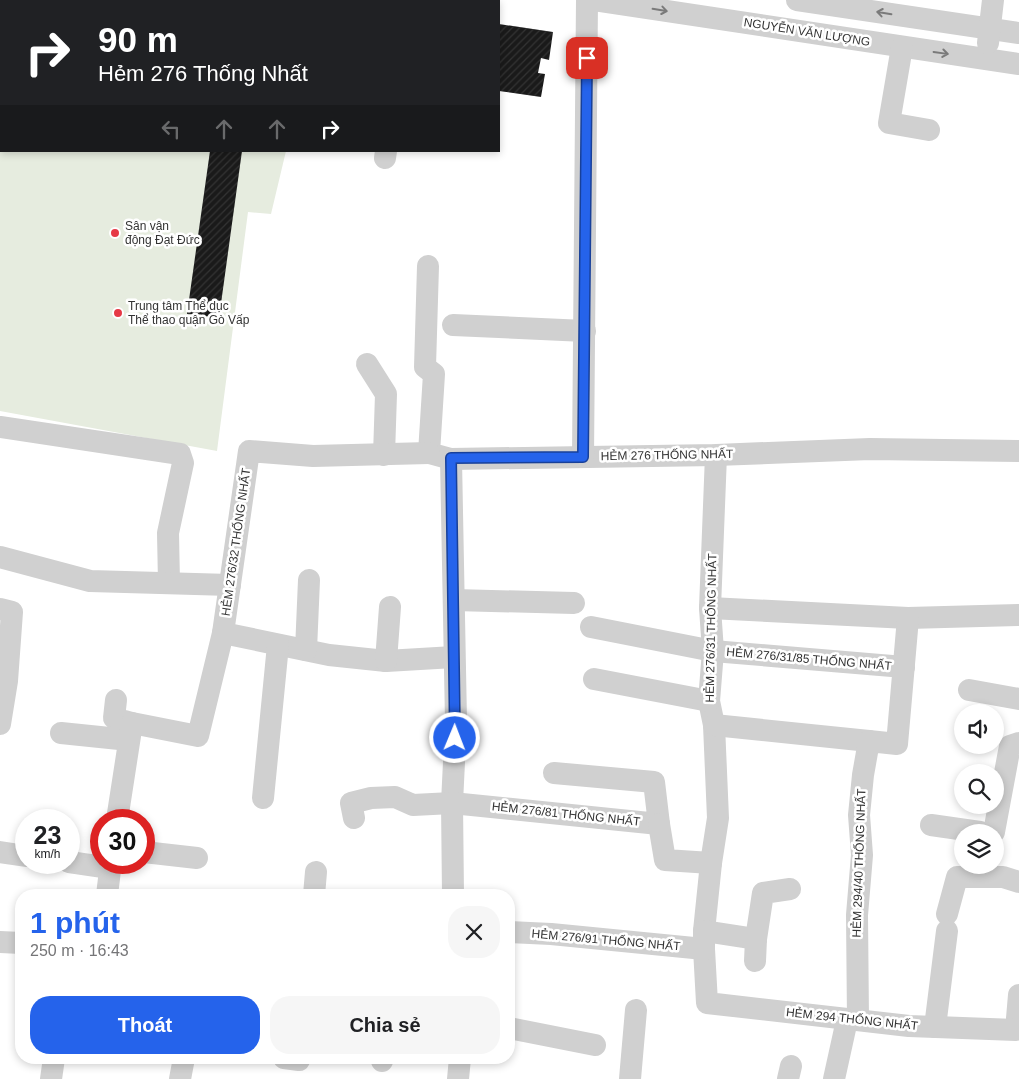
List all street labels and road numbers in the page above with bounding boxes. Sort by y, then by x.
street label: NGUYỄN VĂN LƯỢNG [743,14,871,49]
street label: HẺM 276 THỐNG NHẤT [601,446,734,463]
street label: HẺM 276/32 THỐNG NHẤT [218,466,253,617]
street label: HẺM 276/31 THỐNG NHẤT [702,553,719,703]
street label: HẺM 276/31/85 THỐNG NHẤT [726,644,893,673]
street label: HẺM 294/40 THỐNG NHẤT [848,788,869,938]
street label: HẺM 276/81 THỐNG NHẤT [491,798,642,829]
street label: HẺM 276/91 THỐNG NHẤT [531,926,682,954]
street label: HẺM 294 THỐNG NHẤT [785,1004,919,1033]

